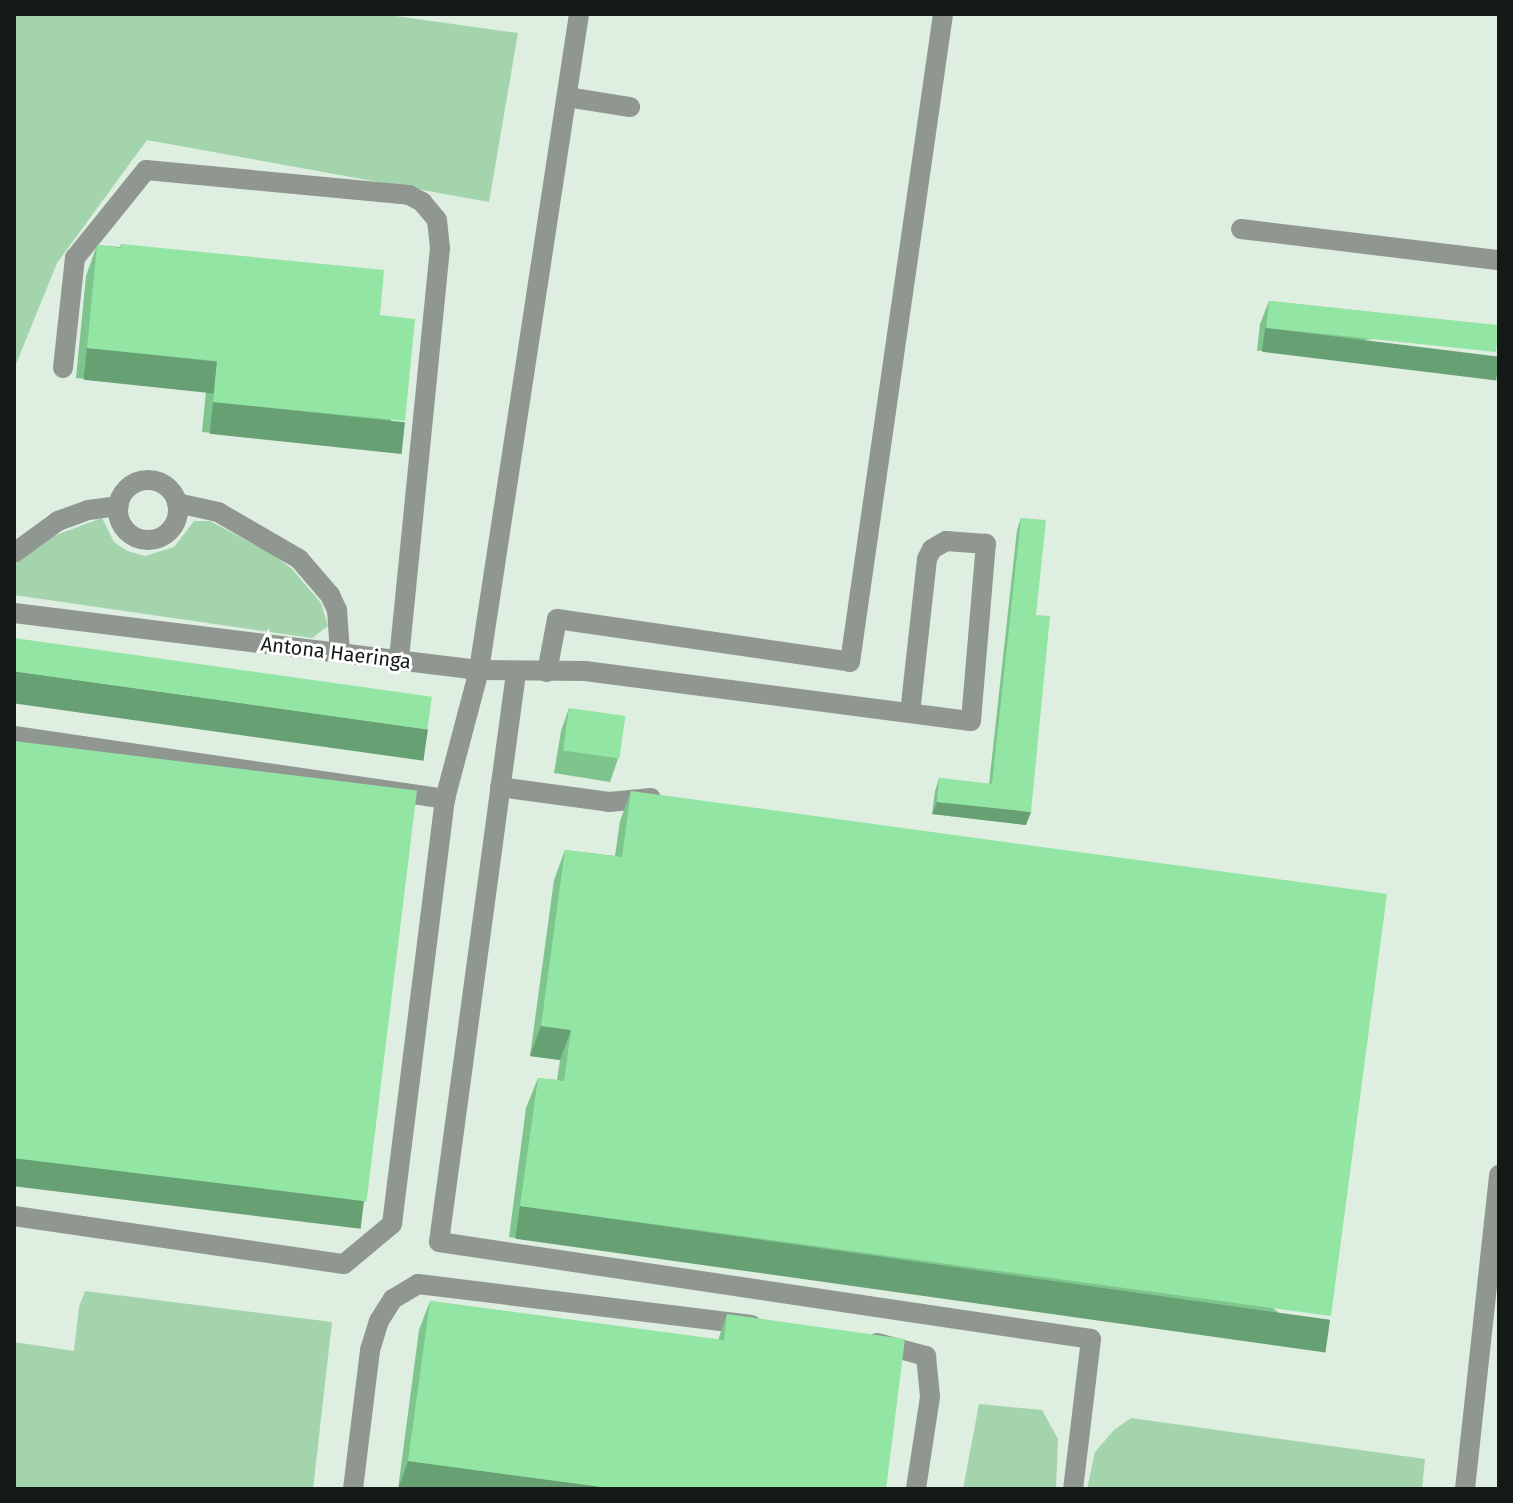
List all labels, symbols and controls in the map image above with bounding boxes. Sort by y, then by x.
street label: Antona Haeringa [260,632,412,674]

